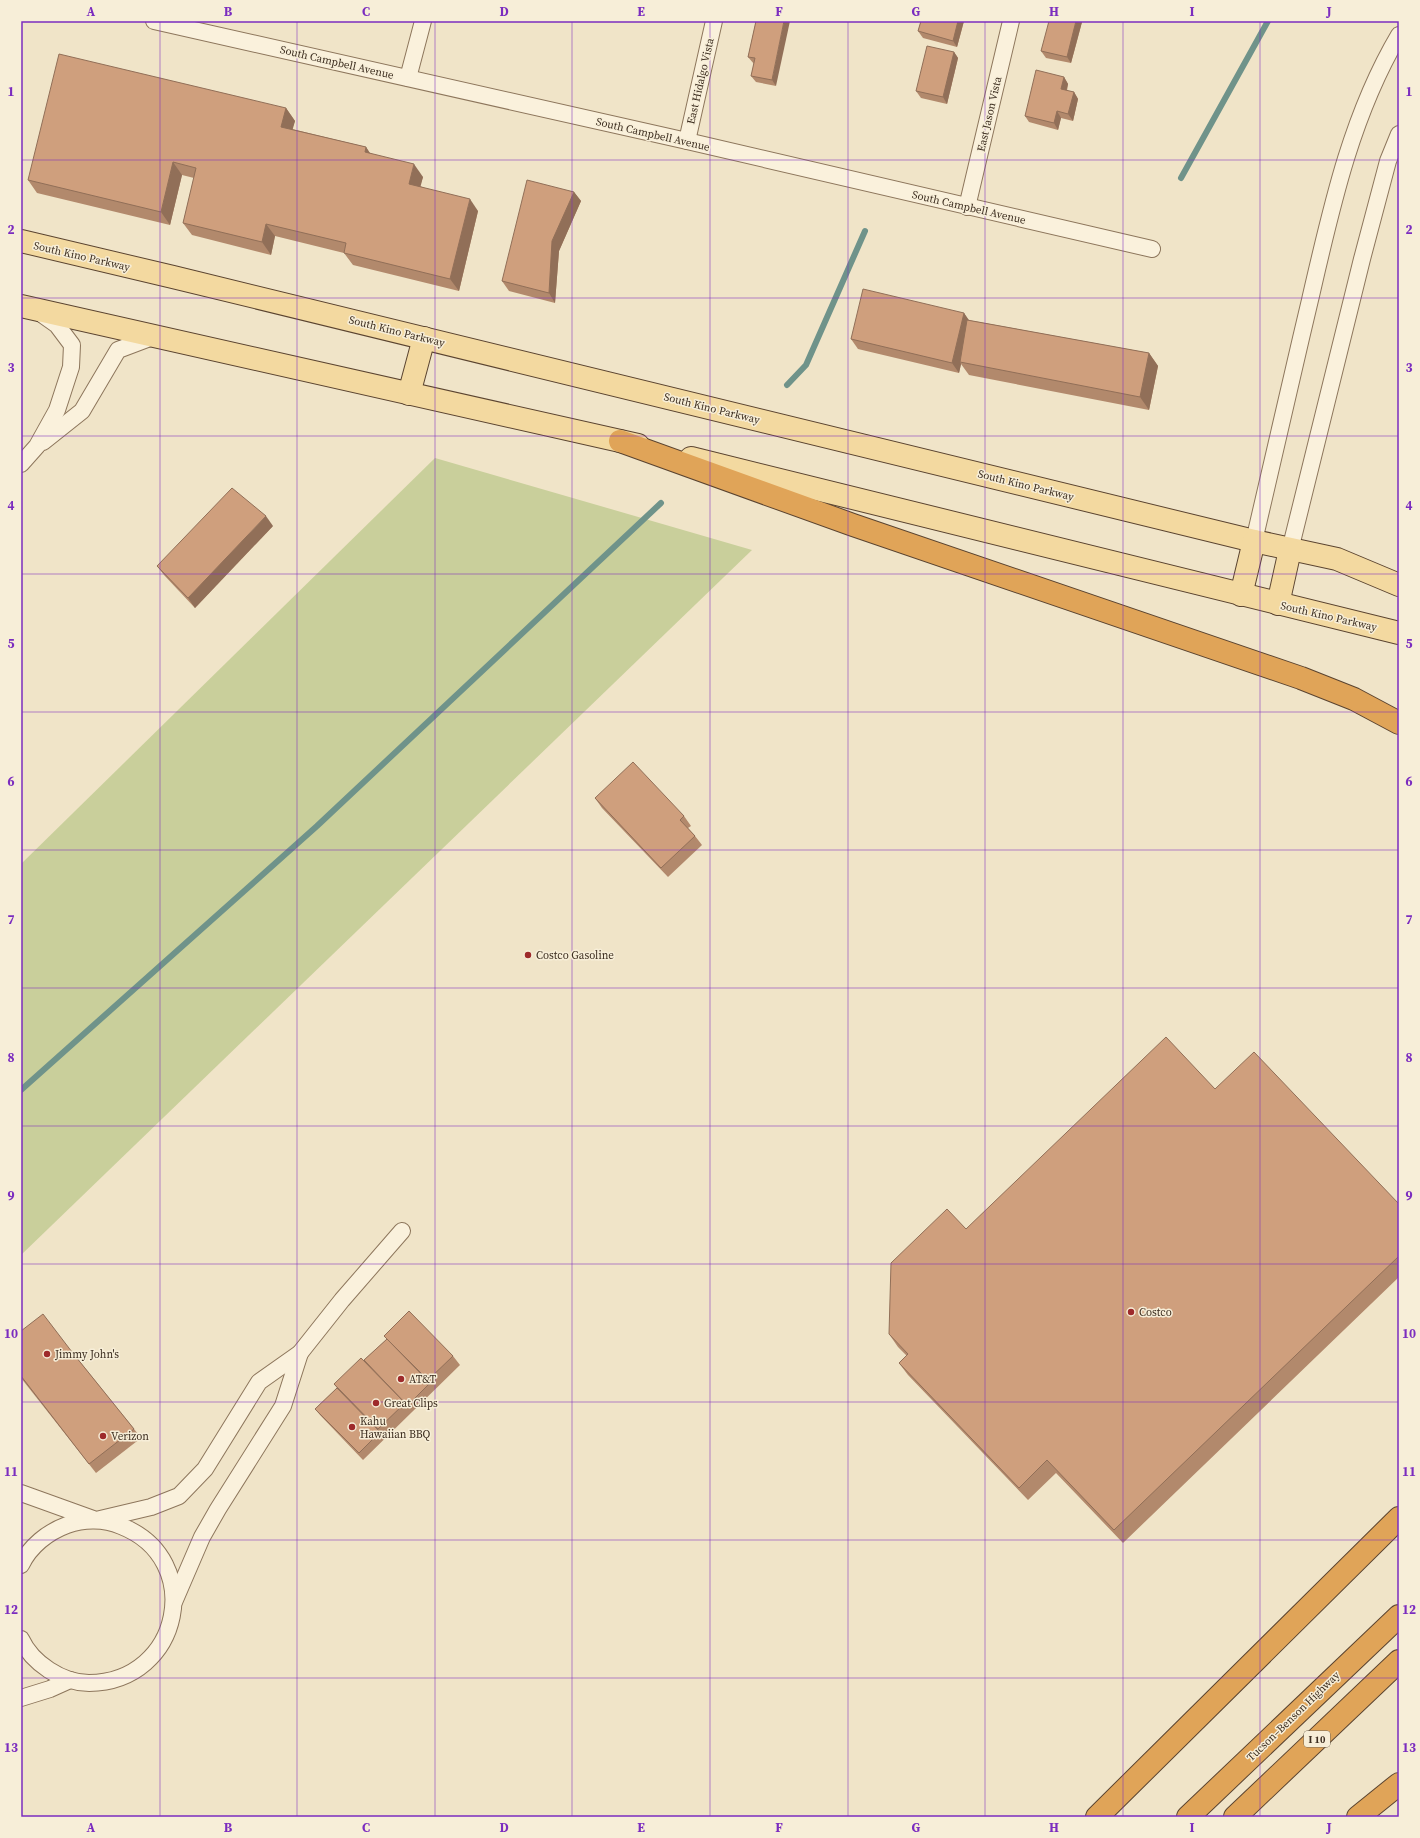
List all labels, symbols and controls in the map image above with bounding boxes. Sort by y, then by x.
text: A [87,3,96,20]
text: B [224,3,233,20]
text: C [362,3,370,20]
text: D [499,3,509,20]
text: E [637,3,645,20]
text: F [775,3,783,20]
text: G [912,3,921,20]
text: H [1049,3,1059,20]
text: I [1189,3,1195,20]
text: J [1325,3,1332,20]
street label: East Hidalgo Vista [683,36,718,126]
street label: South Campbell Avenue [279,42,396,83]
street label: East Jason Vista [974,75,1005,153]
text: 1 [7,83,15,100]
text: 1 [1405,83,1413,100]
street label: South Campbell Avenue [595,114,712,155]
street label: South Campbell Avenue [911,187,1028,228]
text: 2 [7,221,15,238]
text: 2 [1405,221,1413,238]
street label: South Kino Parkway [32,238,132,275]
street label: South Kino Parkway [347,312,447,351]
text: 3 [7,359,15,376]
text: 3 [1405,359,1413,376]
street label: South Kino Parkway [662,389,762,428]
street label: South Kino Parkway [976,466,1076,505]
text: 4 [7,497,15,514]
text: 4 [1405,497,1413,514]
street label: South Kino Parkway [1279,598,1379,635]
text: 5 [7,635,15,652]
text: 5 [1405,635,1413,652]
text: 6 [7,773,15,790]
text: 6 [1405,773,1413,790]
text: 7 [7,911,15,928]
text: 7 [1405,911,1413,928]
place label: Costco Gasoline [536,948,614,963]
marker: Costco Gasoline [523,950,533,960]
text: 8 [7,1049,15,1066]
text: 8 [1405,1049,1413,1066]
text: 9 [7,1187,15,1204]
text: 9 [1405,1187,1413,1204]
place label: Costco [1139,1305,1172,1320]
marker: Costco [1126,1307,1136,1317]
text: 10 [4,1325,18,1342]
text: 10 [1402,1325,1416,1342]
place label: Jimmy John's [54,1347,119,1362]
marker: Jimmy John's [42,1349,52,1359]
place label: AT&T [409,1372,437,1387]
marker: AT&T [396,1374,406,1384]
place label: Great Clips [384,1396,438,1411]
marker: Great Clips [371,1398,381,1408]
place label: Kahu Hawaiian BBQ [360,1414,430,1442]
marker: Kahu Hawaiian BBQ [347,1422,357,1432]
place label: Verizon [111,1429,149,1444]
marker: Verizon [98,1431,108,1441]
text: 11 [4,1463,18,1480]
text: 11 [1402,1463,1416,1480]
text: 12 [4,1601,18,1618]
text: 12 [1402,1601,1416,1618]
street label: Tucson–Benson Highway [1244,1668,1343,1765]
road number: I 10 [1304,1731,1330,1747]
text: 13 [4,1739,18,1756]
text: 13 [1402,1739,1416,1756]
text: A [87,1819,96,1836]
text: B [224,1819,233,1836]
text: C [362,1819,370,1836]
text: D [499,1819,509,1836]
text: E [637,1819,645,1836]
text: F [775,1819,783,1836]
text: G [912,1819,921,1836]
text: H [1049,1819,1059,1836]
text: I [1189,1819,1195,1836]
text: J [1325,1819,1332,1836]

